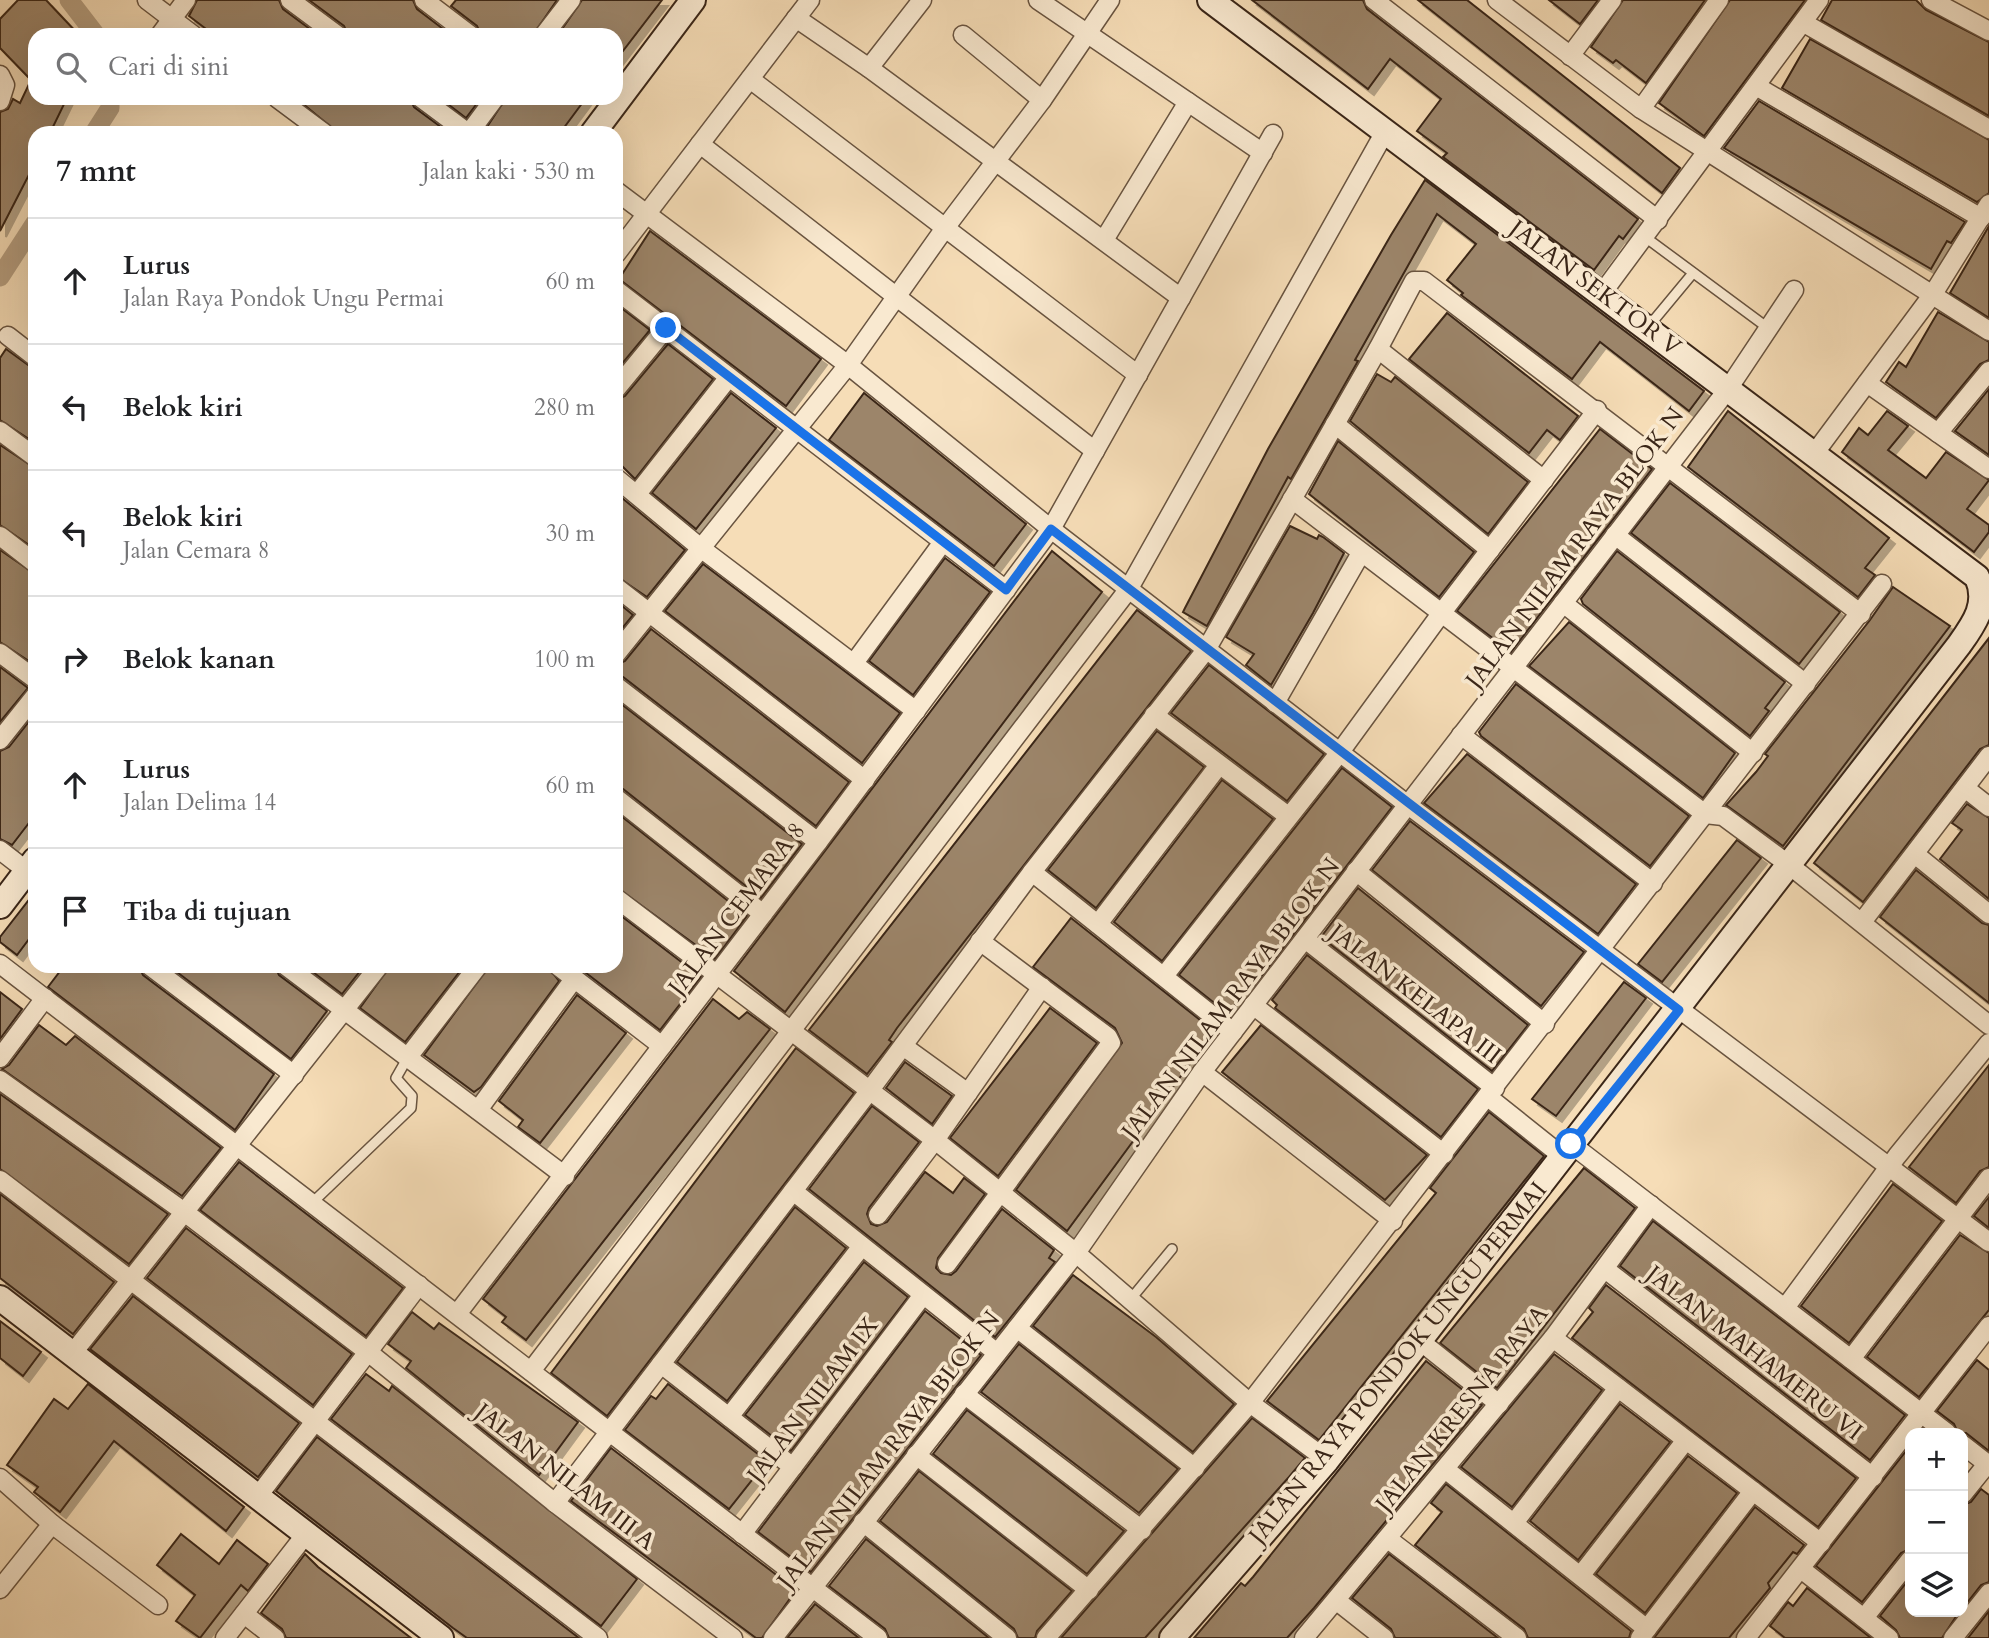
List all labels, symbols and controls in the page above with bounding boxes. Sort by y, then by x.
search box [28,28,623,105]
icon: search [52,48,90,86]
text: Cari di sini [108,49,229,84]
text: 7 mnt [56,151,136,192]
text: Jalan kaki · 530 m [422,156,595,187]
street label: JALAN SEKTOR V [1500,211,1688,364]
text: Lurus [123,248,190,283]
icon: ahead [56,262,94,300]
text: 60 m [546,266,595,297]
text: Jalan Raya Pondok Ungu Permai [123,283,444,314]
route end [650,312,681,343]
icon: left [56,388,94,426]
text: Belok kiri [123,390,243,425]
text: 280 m [534,392,595,423]
street label: JALAN NILAM RAYA BLOK N [1456,400,1692,698]
text: Belok kiri [123,500,243,535]
icon: left [56,514,94,552]
text: 30 m [546,518,595,549]
text: Jalan Cemara 8 [123,535,269,566]
icon: right [56,640,94,678]
text: Belok kanan [123,642,275,677]
text: 100 m [534,644,595,675]
text: Lurus [123,752,190,787]
icon: ahead [56,766,94,804]
text: 60 m [546,770,595,801]
text: Jalan Delima 14 [123,787,276,818]
street label: JALAN CEMARA 8 [659,816,813,1005]
street label: JALAN NILAM RAYA BLOK N [1112,851,1348,1149]
icon: arrive [56,892,94,930]
text: Tiba di tujuan [123,894,291,929]
street label: JALAN KELAPA III [1320,914,1508,1072]
route start [1555,1128,1586,1159]
street label: JALAN RAYA PONDOK UNGU PERMAI [1239,1175,1555,1553]
street label: JALAN MAHAMERU VI [1636,1256,1869,1448]
street label: JALAN KRESNA RAYA [1366,1298,1556,1522]
street label: JALAN NILAM RAYA BLOK N [768,1304,1008,1598]
street label: JALAN NILAM IX [738,1310,886,1492]
street label: JALAN NILAM III A [465,1394,663,1559]
map controls [1905,1428,1968,1617]
button: + [1905,1428,1968,1491]
button: − [1905,1491,1968,1554]
button: layers [1905,1554,1968,1617]

